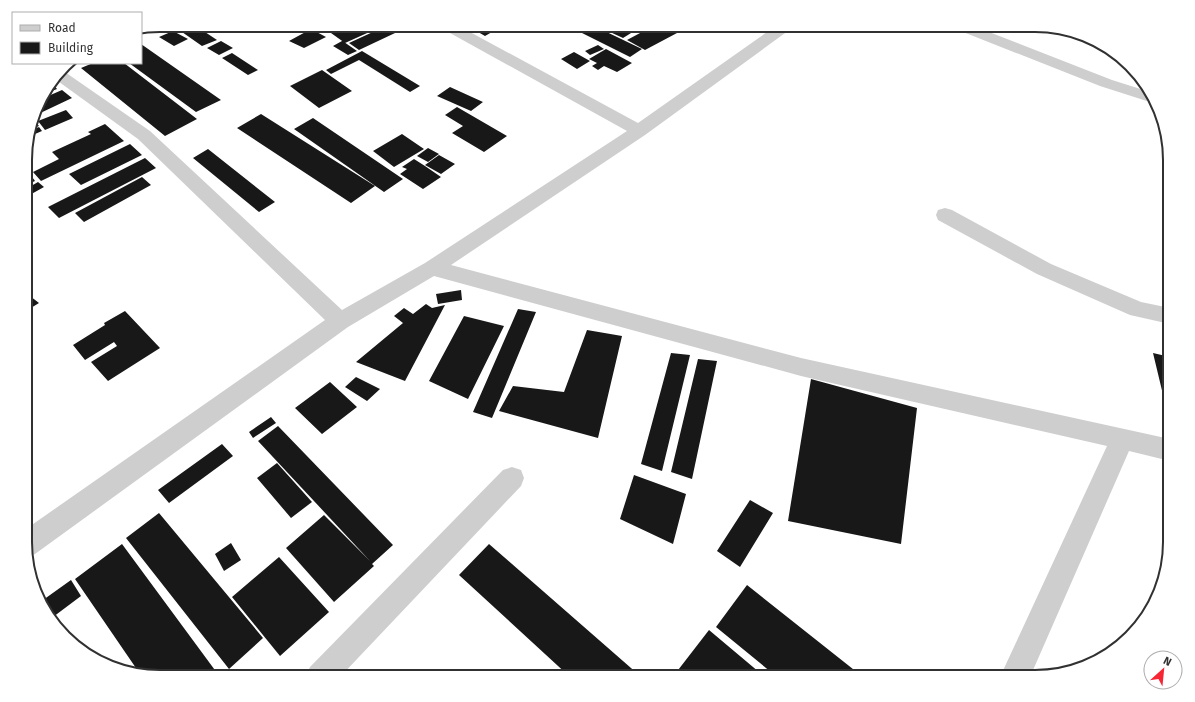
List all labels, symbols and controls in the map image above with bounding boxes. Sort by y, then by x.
legend [12,12,142,64]
text: Road [48,21,76,35]
text: Building [48,41,94,55]
north arrow [1143,650,1183,690]
text: N [1161,654,1174,669]

